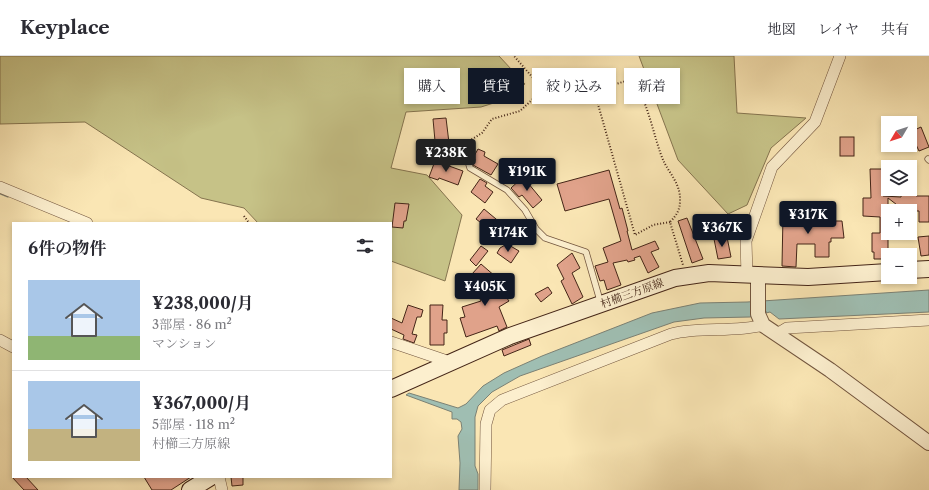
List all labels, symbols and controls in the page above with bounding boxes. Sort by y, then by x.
text: Keyplace [20,16,110,39]
text: 地図 [768,20,796,38]
text: レイヤ [818,20,859,38]
text: 共有 [881,20,909,38]
chip: 購入 [404,68,460,104]
chip: 賃貸 [468,68,524,104]
chip: 絞り込み [532,68,616,104]
chip: 新着 [624,68,680,104]
north arrow [881,116,917,152]
map controls [881,116,917,284]
pin: ¥238K [418,139,474,173]
text: ¥238K [425,144,467,160]
pin: ¥191K [499,158,555,192]
button: layers [881,160,917,196]
text: ¥191K [508,163,546,179]
pin: ¥317K [780,201,836,235]
button: + [881,204,917,240]
text: ¥317K [788,206,828,222]
pin: ¥367K [694,214,750,248]
pin: ¥174K [480,219,536,253]
text: ¥367K [701,219,743,235]
text: ¥174K [488,224,528,240]
icon: filters [354,235,376,257]
text: 6件の物件 [28,238,106,258]
button: − [881,248,917,284]
pin: ¥405K [457,273,513,307]
street label: 村櫛三方原線 [599,275,665,311]
text: ¥405K [464,278,506,294]
text: ¥238,000/月 [152,293,254,313]
icon: home [60,296,108,344]
text: 3部屋 · 86 m² [152,316,232,332]
text: マンション [152,335,216,351]
text: ¥367,000/月 [152,393,251,413]
icon: home [60,397,108,445]
text: 5部屋 · 118 m² [152,416,235,432]
text: 村櫛三方原線 [152,435,230,451]

